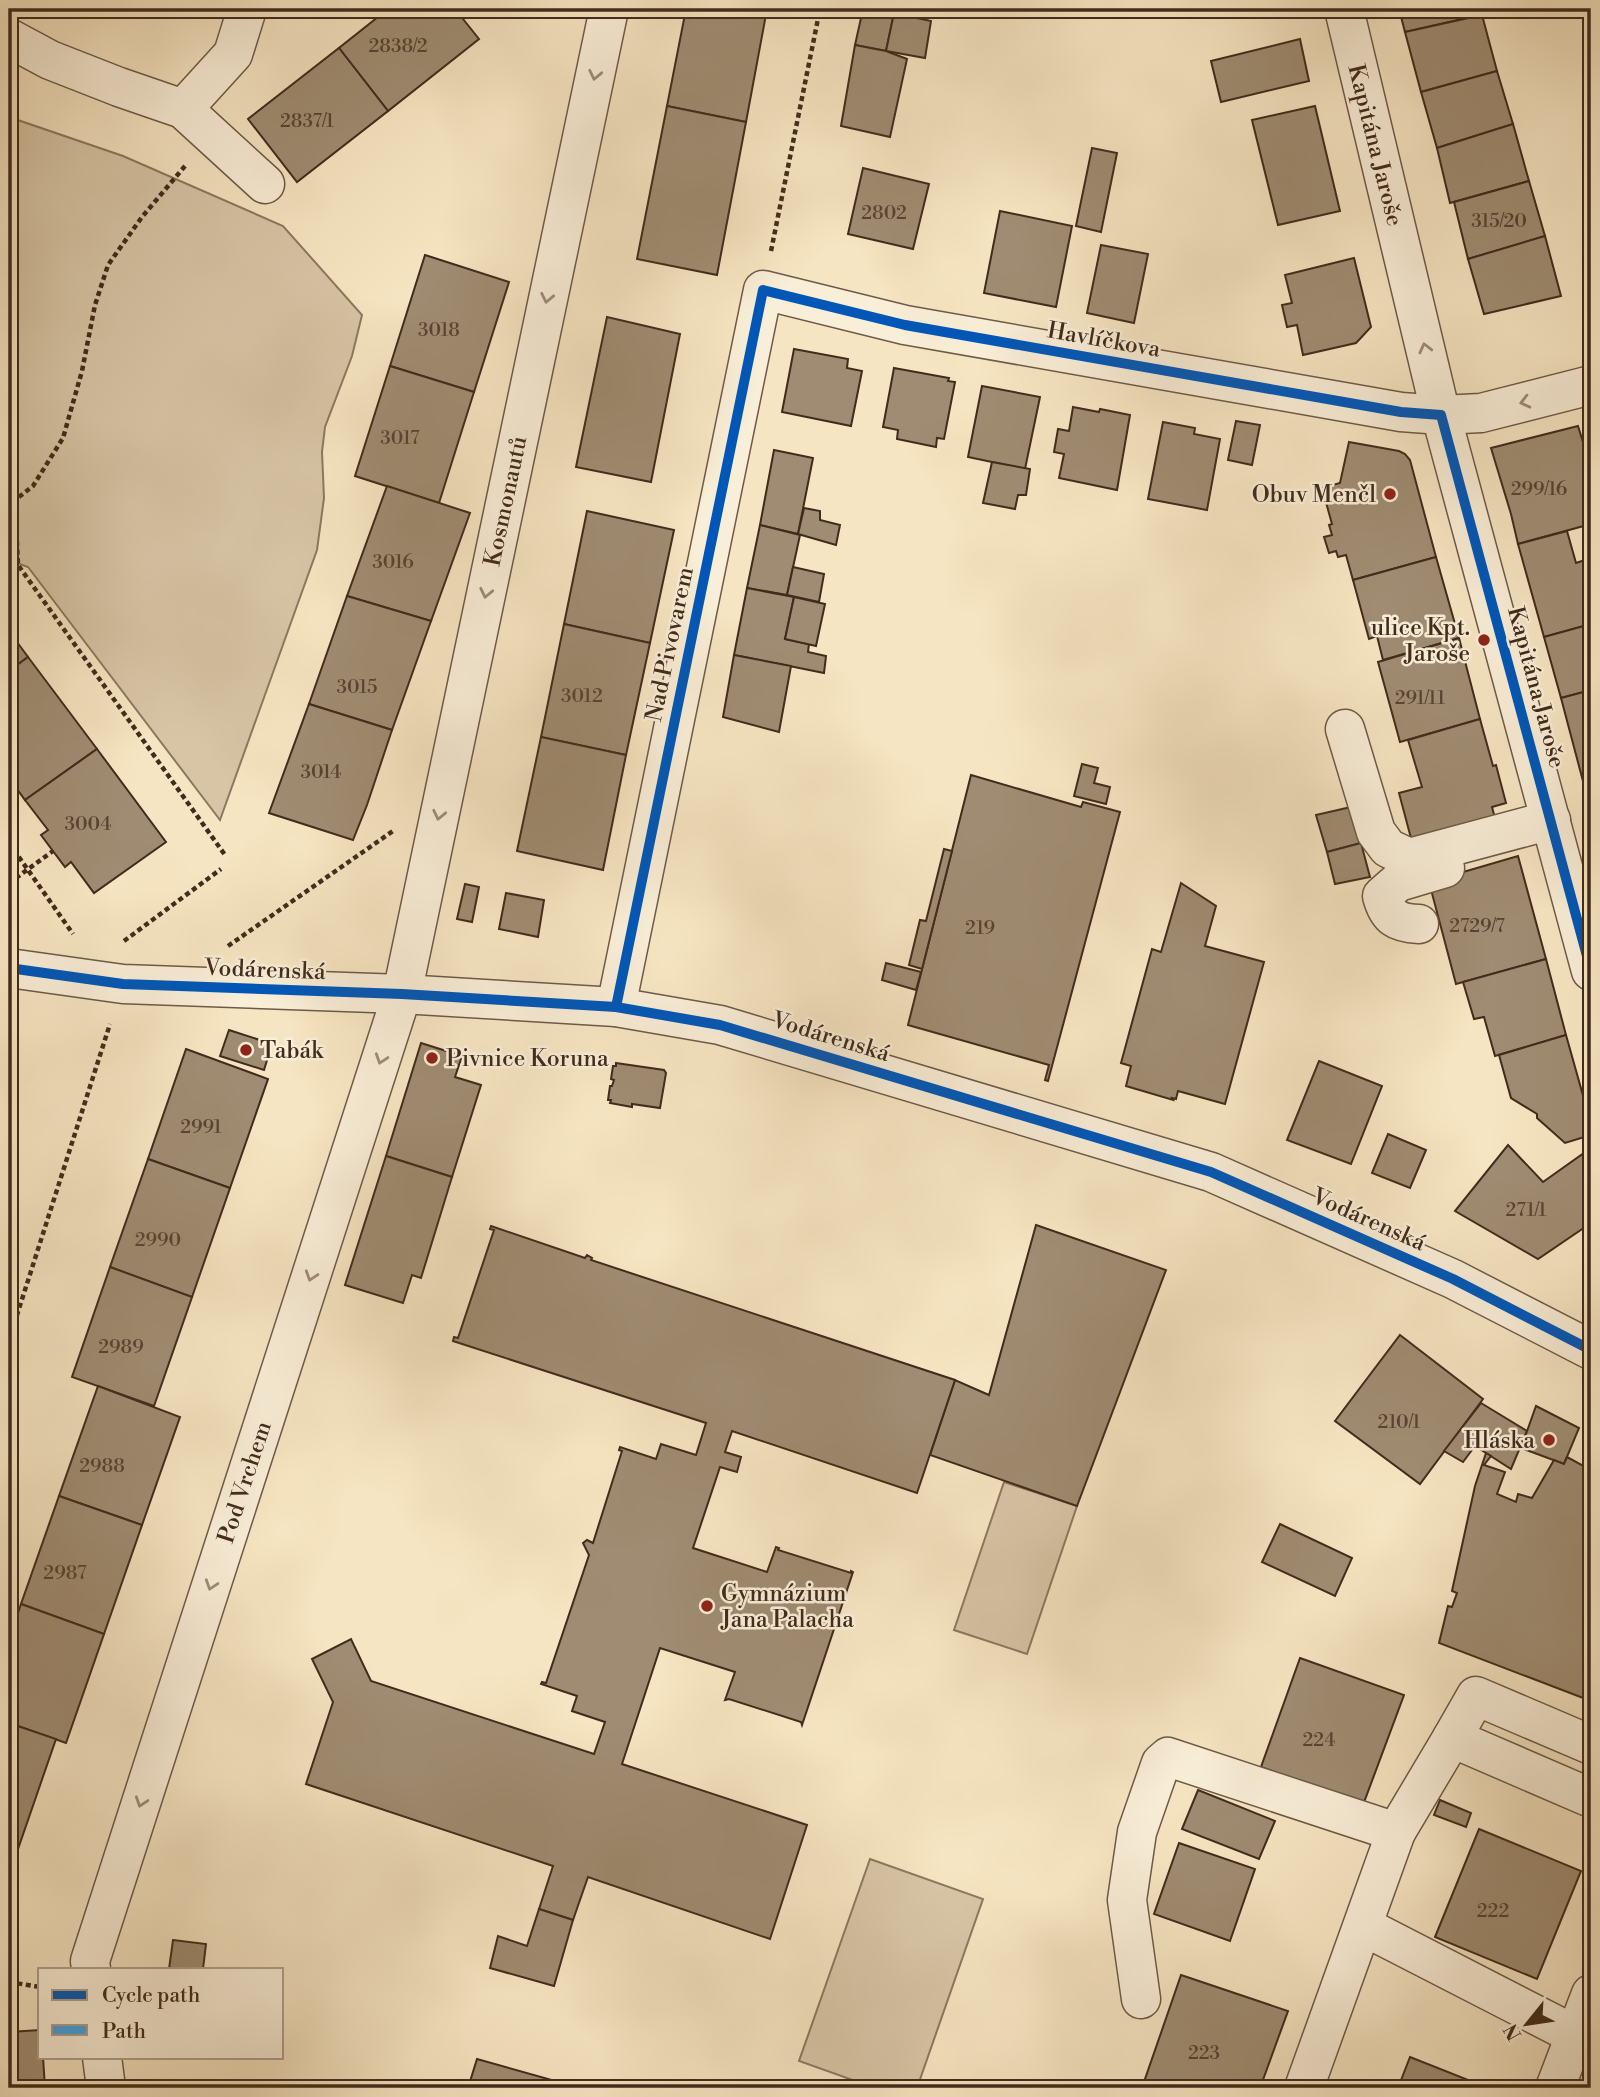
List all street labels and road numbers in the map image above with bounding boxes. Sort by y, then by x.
street label: Kapitána Jaroše [1341,61,1409,229]
street label: Havlíčkova [1045,316,1163,364]
street label: Kosmonautů [479,434,533,569]
street label: Nad Pivovarem [640,564,700,724]
street label: Kapitána Jaroše [1501,604,1571,771]
street label: Vodárenská [203,954,327,986]
street label: Vodárenská [768,1006,893,1068]
street label: Vodárenská [1306,1182,1430,1258]
street label: Pod Vrchem [212,1418,278,1547]

